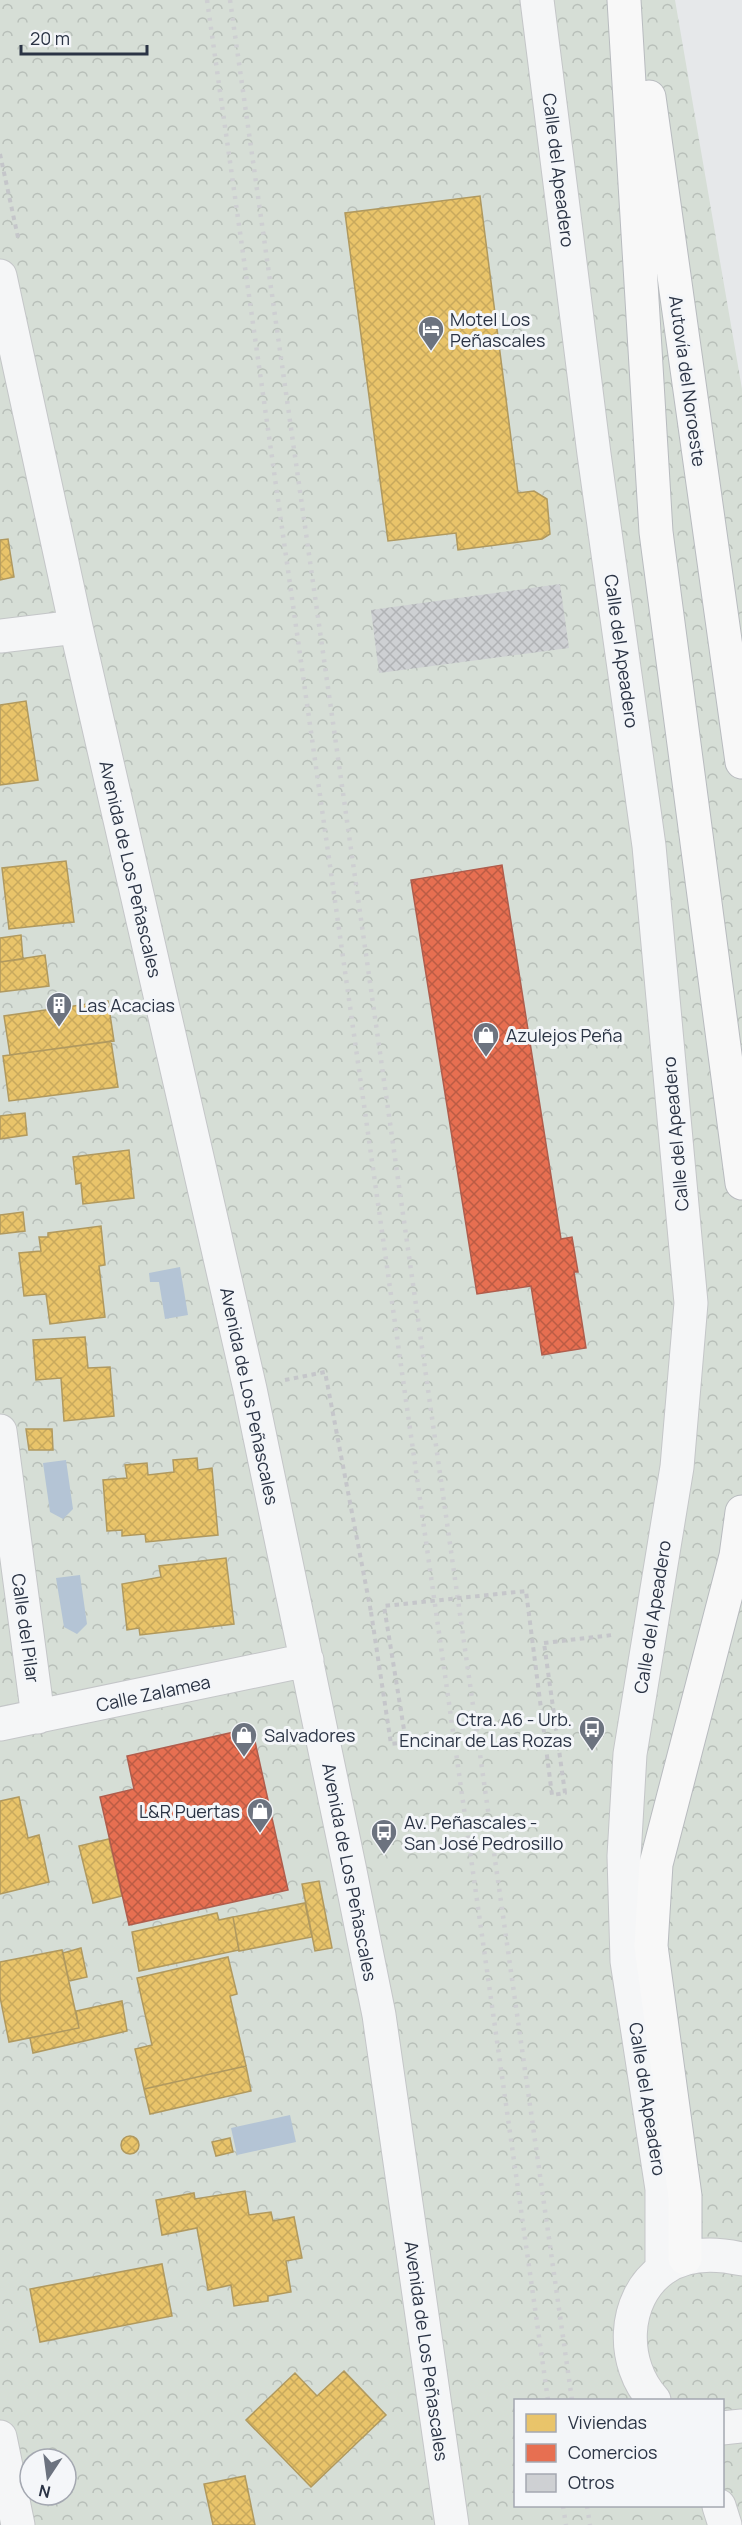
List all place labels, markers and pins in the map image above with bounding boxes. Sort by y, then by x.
place label: Motel Los Peñascales [450,307,546,352]
hotel icon: Motel Los Peñascales [416,314,446,352]
building icon: Las Acacias [44,990,74,1028]
place label: Las Acacias [78,993,175,1017]
shop icon: Azulejos Peña [471,1020,501,1058]
place label: Azulejos Peña [506,1023,623,1047]
place label: Ctra. A6 - Urb. Encinar de Las Rozas [399,1707,572,1752]
bus stop icon: Ctra. A6 - Urb. Encinar de Las Rozas [577,1714,607,1752]
shop icon: Salvadores [229,1720,259,1758]
place label: Salvadores [264,1723,356,1747]
shop icon: L&R Puertas [245,1796,275,1834]
place label: L&R Puertas [139,1799,240,1823]
place label: Av. Peñascales - San José Pedrosillo [404,1810,563,1855]
bus stop icon: Av. Peñascales - San José Pedrosillo [369,1817,399,1855]

